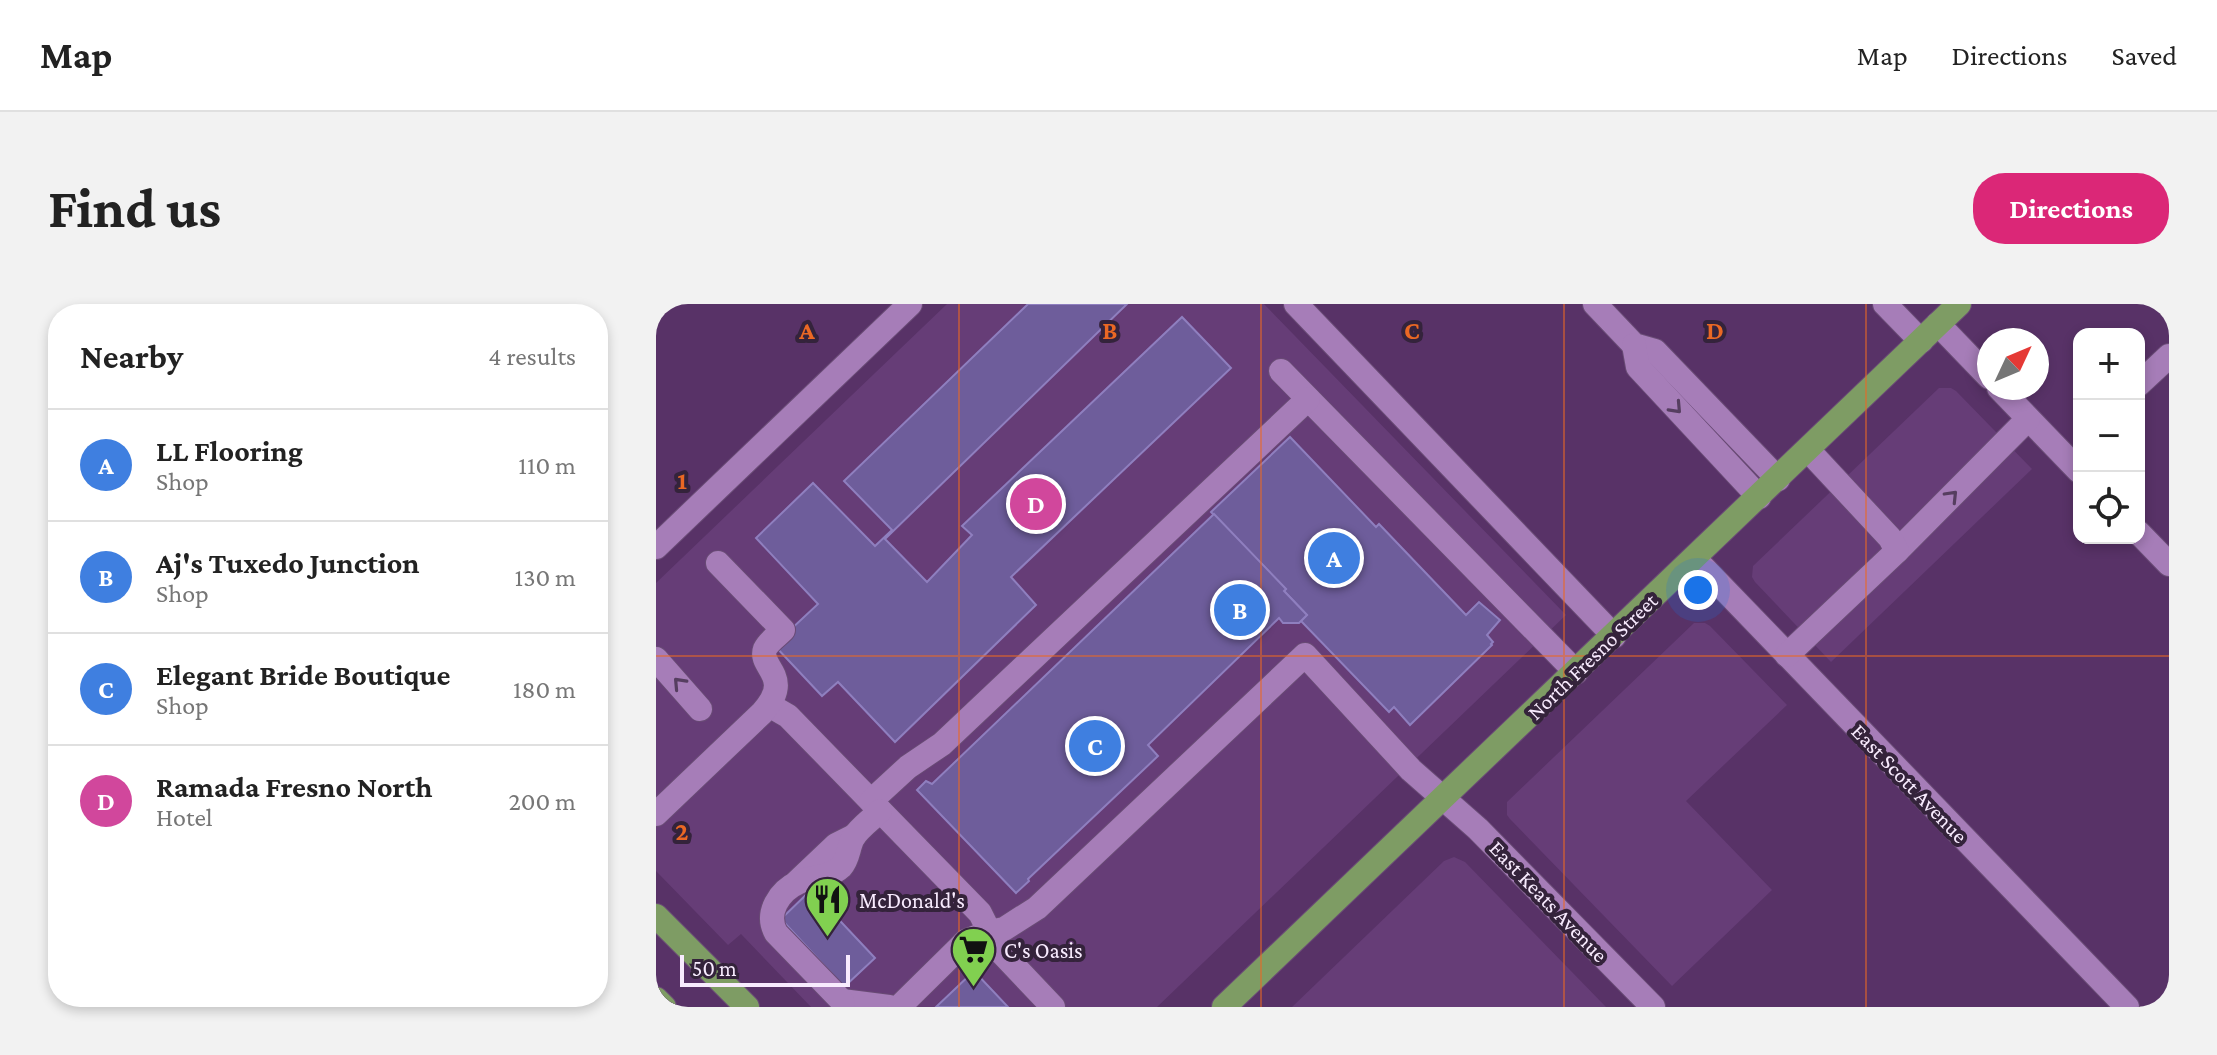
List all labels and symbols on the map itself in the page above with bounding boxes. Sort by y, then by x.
text: A [798,316,815,345]
text: B [1102,316,1118,345]
text: C [1404,316,1420,345]
text: D [1706,316,1724,345]
north arrow [1977,328,2049,400]
one-way arrow [1667,398,1681,413]
text: 1 [677,466,687,495]
pin: D [1010,474,1062,534]
one-way arrow [1943,491,1957,505]
pin: A [1308,528,1360,588]
your location [1678,570,1718,610]
pin: B [1214,580,1266,640]
street label: North Fresno Street [1522,587,1663,725]
one-way arrow [674,678,688,692]
pin: C [1069,716,1121,776]
street label: East Scott Avenue [1847,719,1973,848]
text: 2 [675,817,689,846]
street label: East Keats Avenue [1484,835,1613,967]
restaurant icon: McDonald's [804,876,852,939]
place label: McDonald's [859,888,965,913]
supermarket icon: C's Oasis [949,926,997,989]
place label: C's Oasis [1004,938,1083,963]
scale bar [680,951,850,987]

